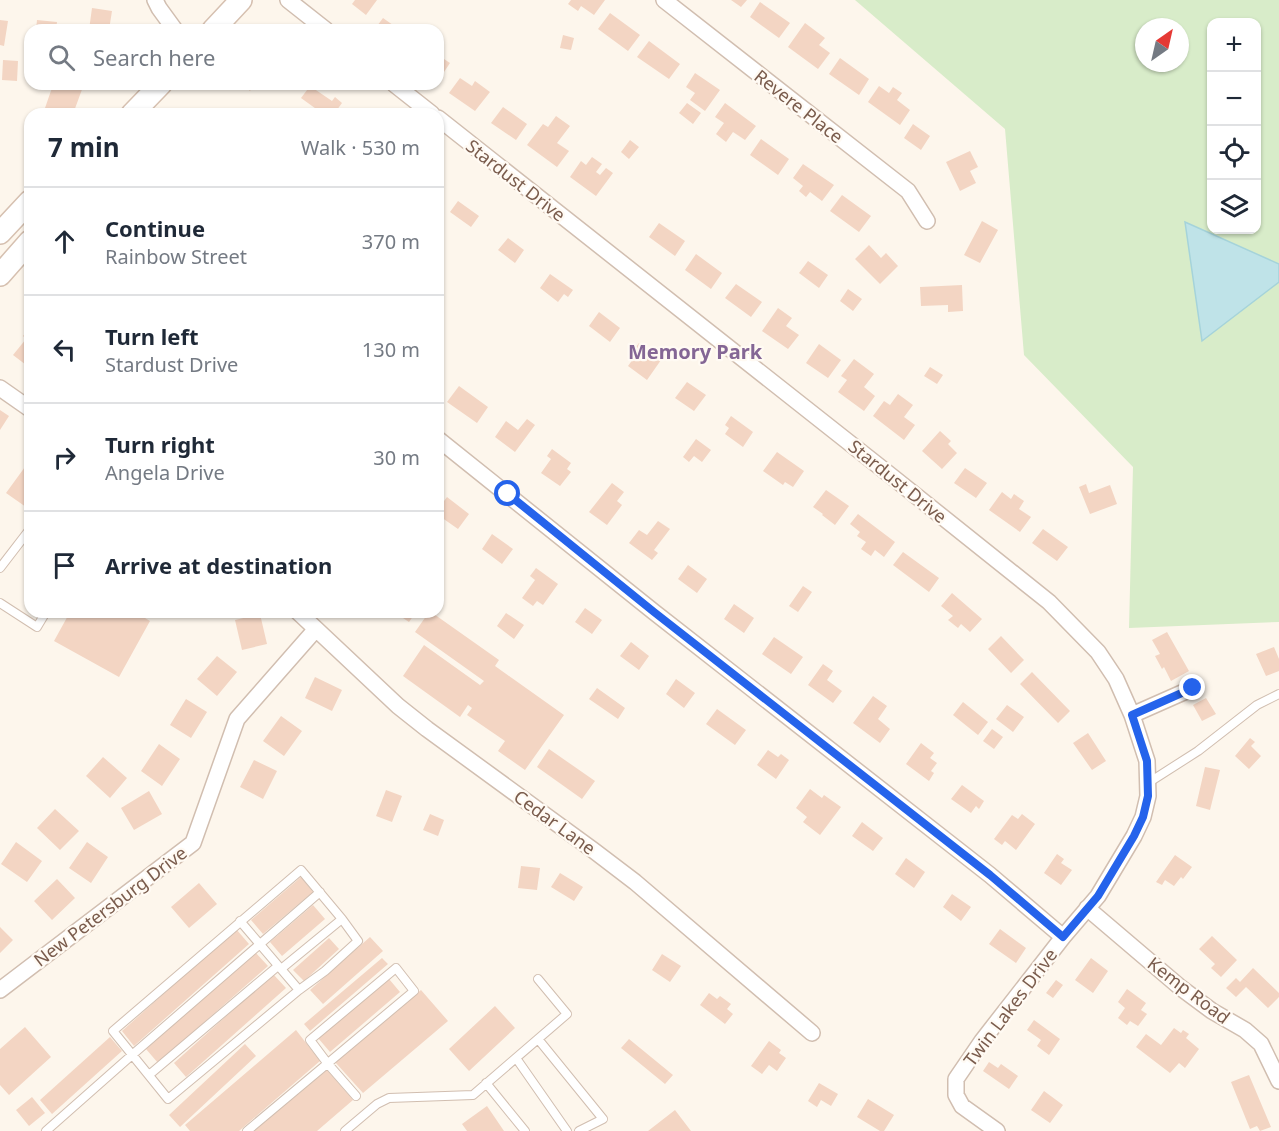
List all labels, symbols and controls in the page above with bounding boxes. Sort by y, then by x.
north arrow [1135,18,1189,72]
map controls [1207,18,1261,234]
button: + [1207,18,1261,72]
search box [24,24,444,90]
icon: search [45,41,78,74]
text: Search here [93,42,215,72]
street label: Revere Place [750,64,848,148]
button: − [1207,72,1261,126]
button: locate [1207,126,1261,180]
text: 7 min [48,129,120,165]
text: Walk · 530 m [301,134,420,161]
street label: Stardust Drive [461,134,571,226]
button: layers [1207,180,1261,234]
text: Continue [105,213,205,243]
icon: ahead [48,225,81,258]
text: 370 m [362,228,420,255]
text: Rainbow Street [105,243,247,270]
text: Turn left [105,321,199,351]
icon: left [48,333,81,366]
text: 130 m [362,336,420,363]
district label: Memory Park [628,338,763,365]
text: Stardust Drive [105,351,238,378]
text: Turn right [105,429,215,459]
street label: Stardust Drive [844,434,952,528]
icon: right [48,441,81,474]
text: 30 m [373,444,420,471]
text: Angela Drive [105,459,225,486]
route start [494,480,520,506]
icon: arrive [48,549,81,582]
text: Arrive at destination [105,550,332,580]
route end [1179,674,1205,700]
street label: Cedar Lane [509,784,601,860]
street label: New Petersburg Drive [29,841,191,971]
street label: Twin Lakes Drive [958,943,1062,1071]
street label: Kemp Road [1143,951,1235,1029]

